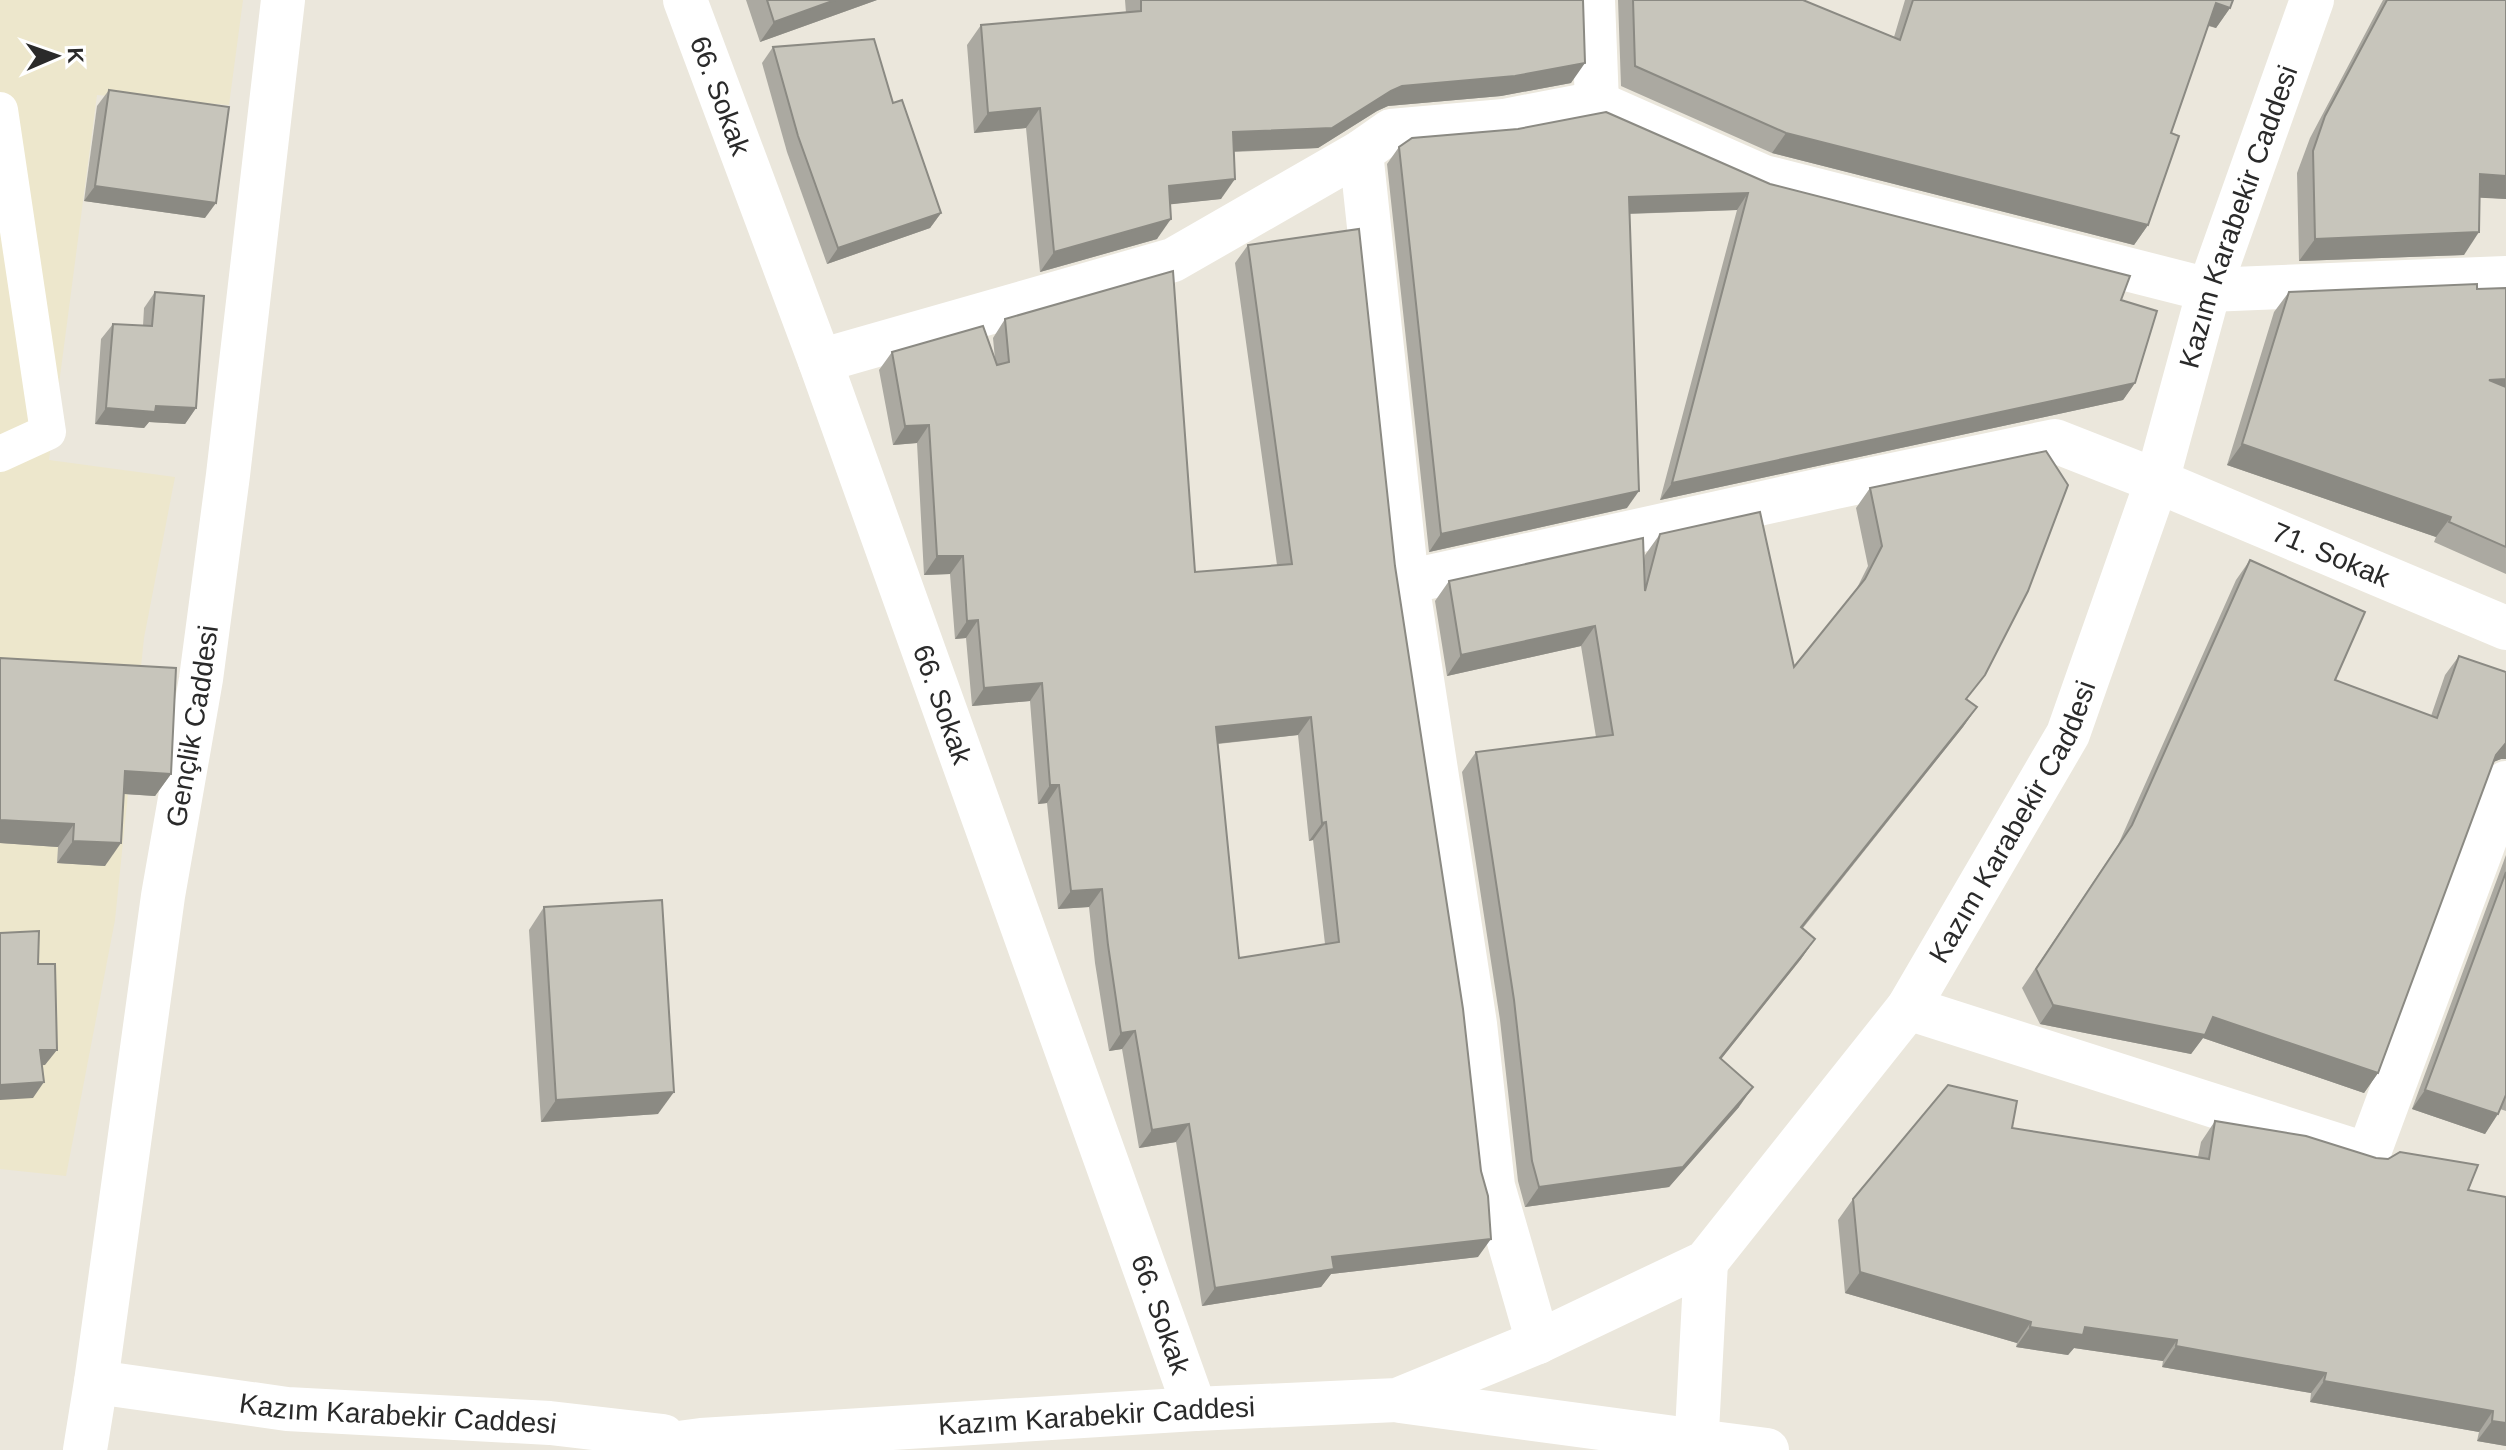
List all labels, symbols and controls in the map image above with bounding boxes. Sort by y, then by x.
north arrow [16,16,96,96]
street label: 66. Sokak [684,32,757,160]
text: K [63,47,88,64]
street label: Kazım Karabekir Caddesi [2173,61,2304,372]
street label: 71. Sokak [2267,516,2395,594]
street label: Gençlik Caddesi [160,623,224,829]
street label: 66. Sokak [907,641,978,769]
street label: Kazım Karabekir Caddesi [1923,677,2102,968]
street label: 66. Sokak [1125,1251,1197,1379]
street label: Kazım Karabekir Caddesi [238,1387,558,1440]
street label: Kazım Karabekir Caddesi [937,1391,1256,1441]

